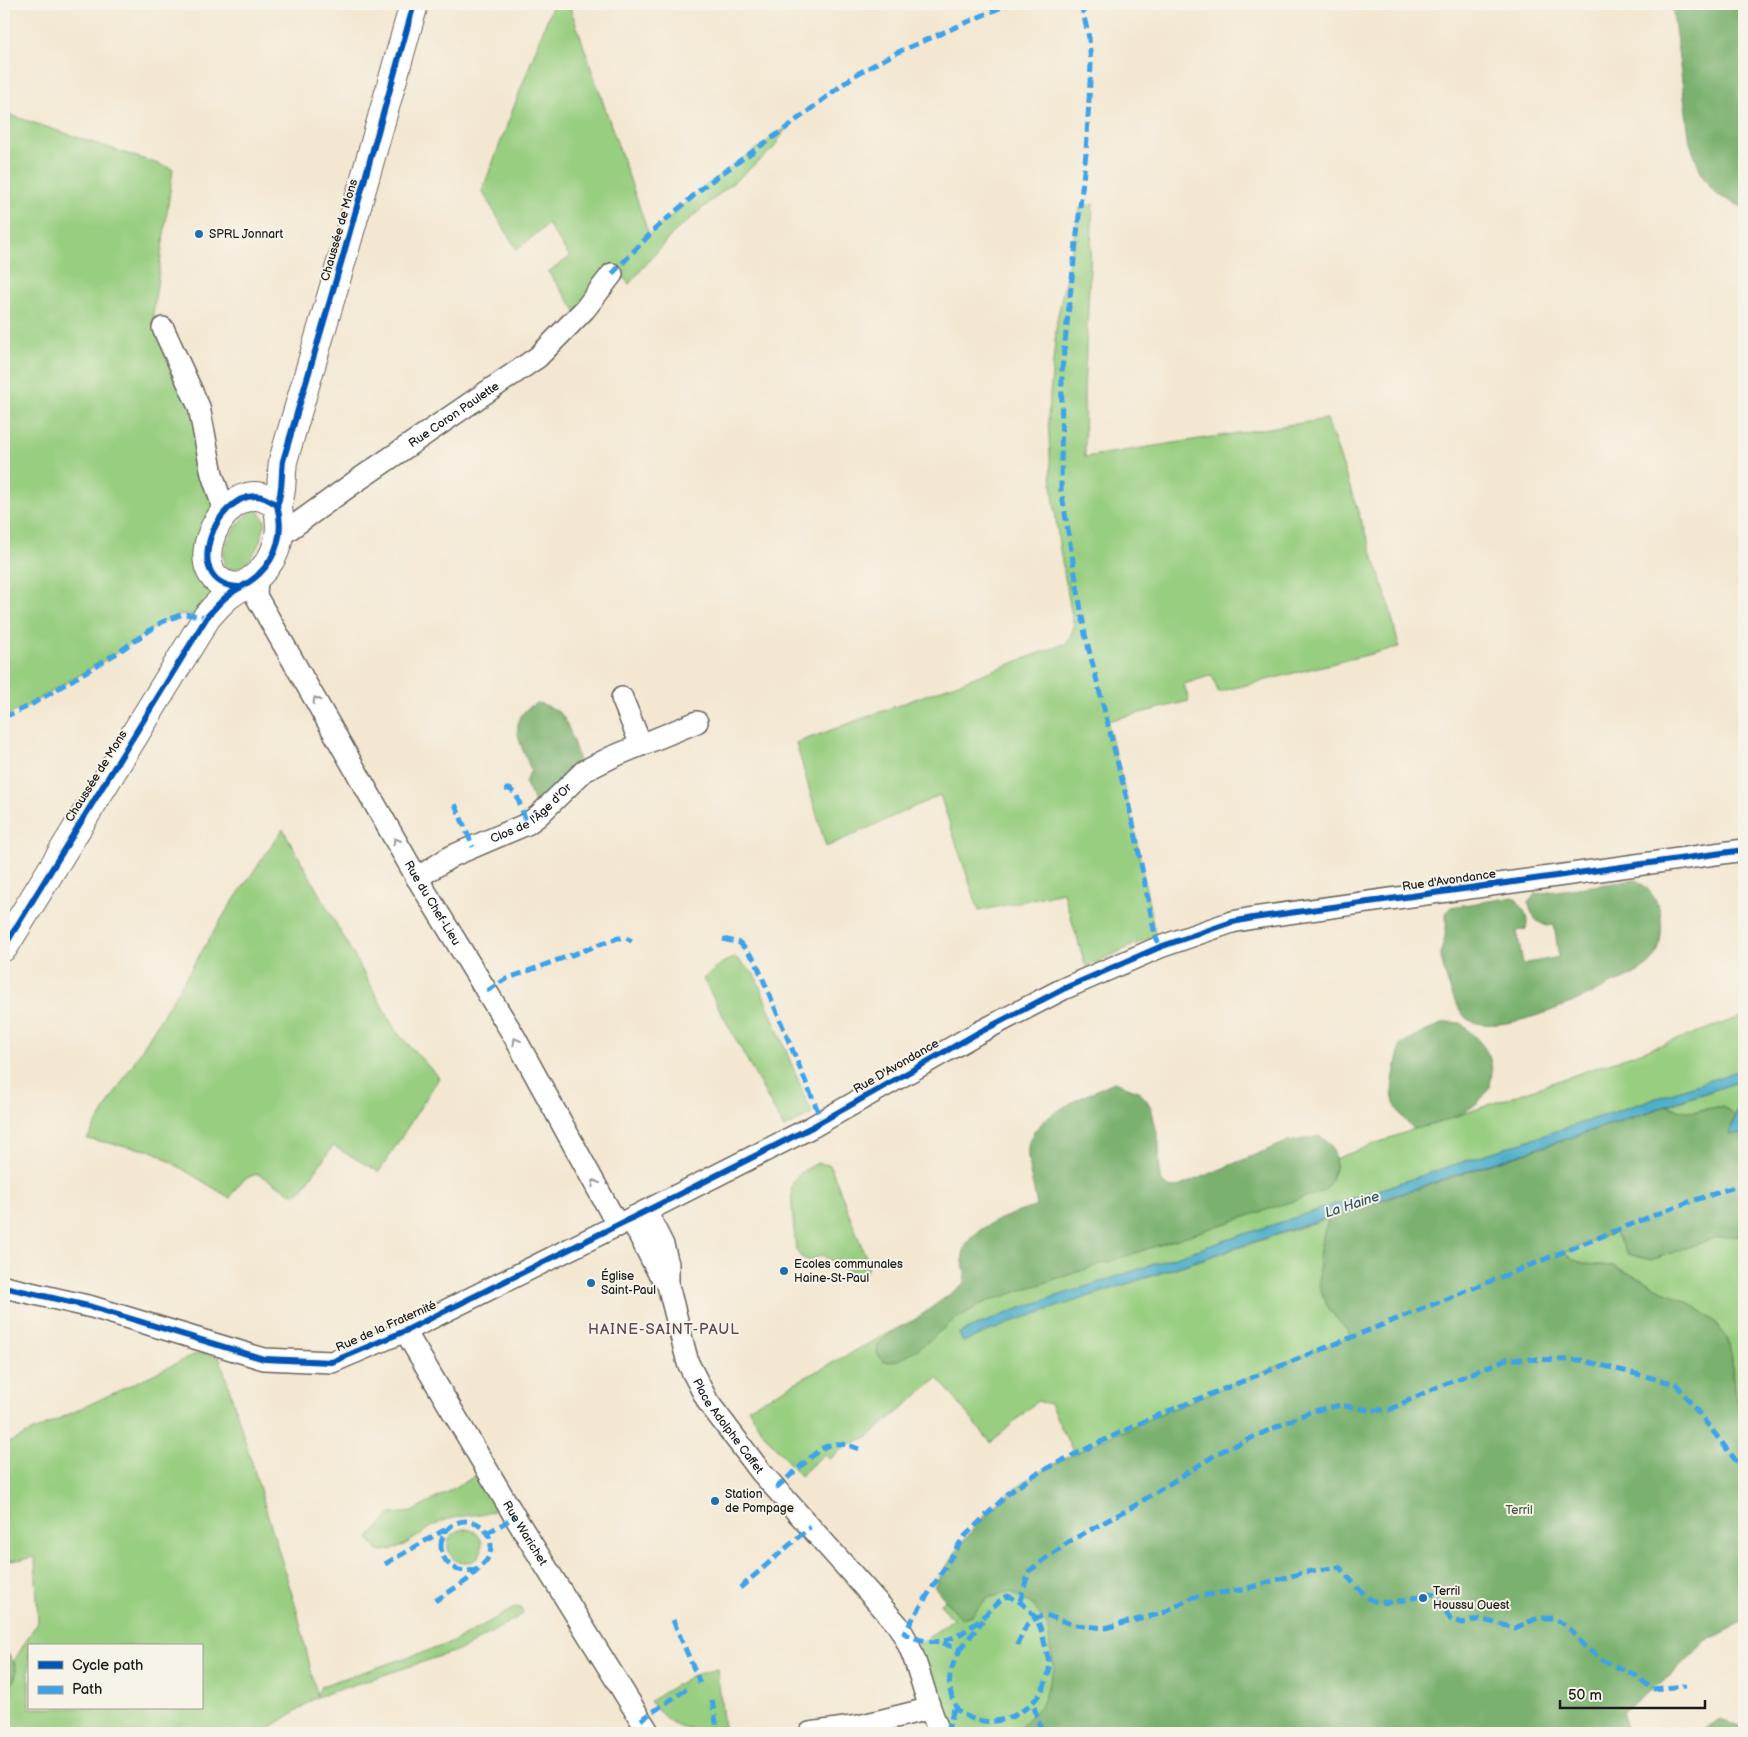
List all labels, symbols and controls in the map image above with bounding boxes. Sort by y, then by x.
street label: Chaussée de Mons [318,177,361,283]
place label: SPRL Jonnart [209,227,283,242]
marker: SPRL Jonnart [193,228,205,240]
street label: Rue Coron Paulette [406,379,502,451]
one-way arrow [312,697,322,706]
street label: Chaussée de Mons [62,728,131,825]
street label: Clos de l'Âge d'Or [488,780,575,847]
one-way arrow [393,838,403,847]
street label: Rue du Chef-Lieu [401,858,463,948]
street label: Rue d'Avondance [1401,866,1497,895]
street label: Rue D'Avondance [851,1036,942,1097]
one-way arrow [513,1037,523,1046]
one-way arrow [591,1179,601,1188]
water label: La Haine [1323,1188,1382,1221]
place label: Ecoles communales Haine-St-Paul [794,1257,903,1286]
marker: Ecoles communales Haine-St-Paul [778,1265,790,1277]
place label: Église Saint-Paul [601,1268,656,1298]
marker: Église Saint-Paul [585,1277,597,1289]
street label: Rue de la Fraternité [334,1298,439,1355]
district label: HAINE-SAINT-PAUL [588,1320,740,1339]
street label: Place Adolphe Caffet [689,1376,767,1477]
place label: Station de Pompage [725,1487,794,1516]
marker: Station de Pompage [709,1495,721,1507]
street label: Rue Warichet [499,1498,550,1569]
park label: Terril [1505,1503,1533,1518]
place label: Terril Houssu Ouest [1433,1584,1510,1613]
marker: Terril Houssu Ouest [1417,1592,1429,1604]
legend [28,1644,202,1710]
text: Cycle path [72,1656,143,1675]
scale bar [1560,1677,1706,1709]
text: Path [72,1680,102,1699]
text: 50 m [1568,1686,1602,1705]

